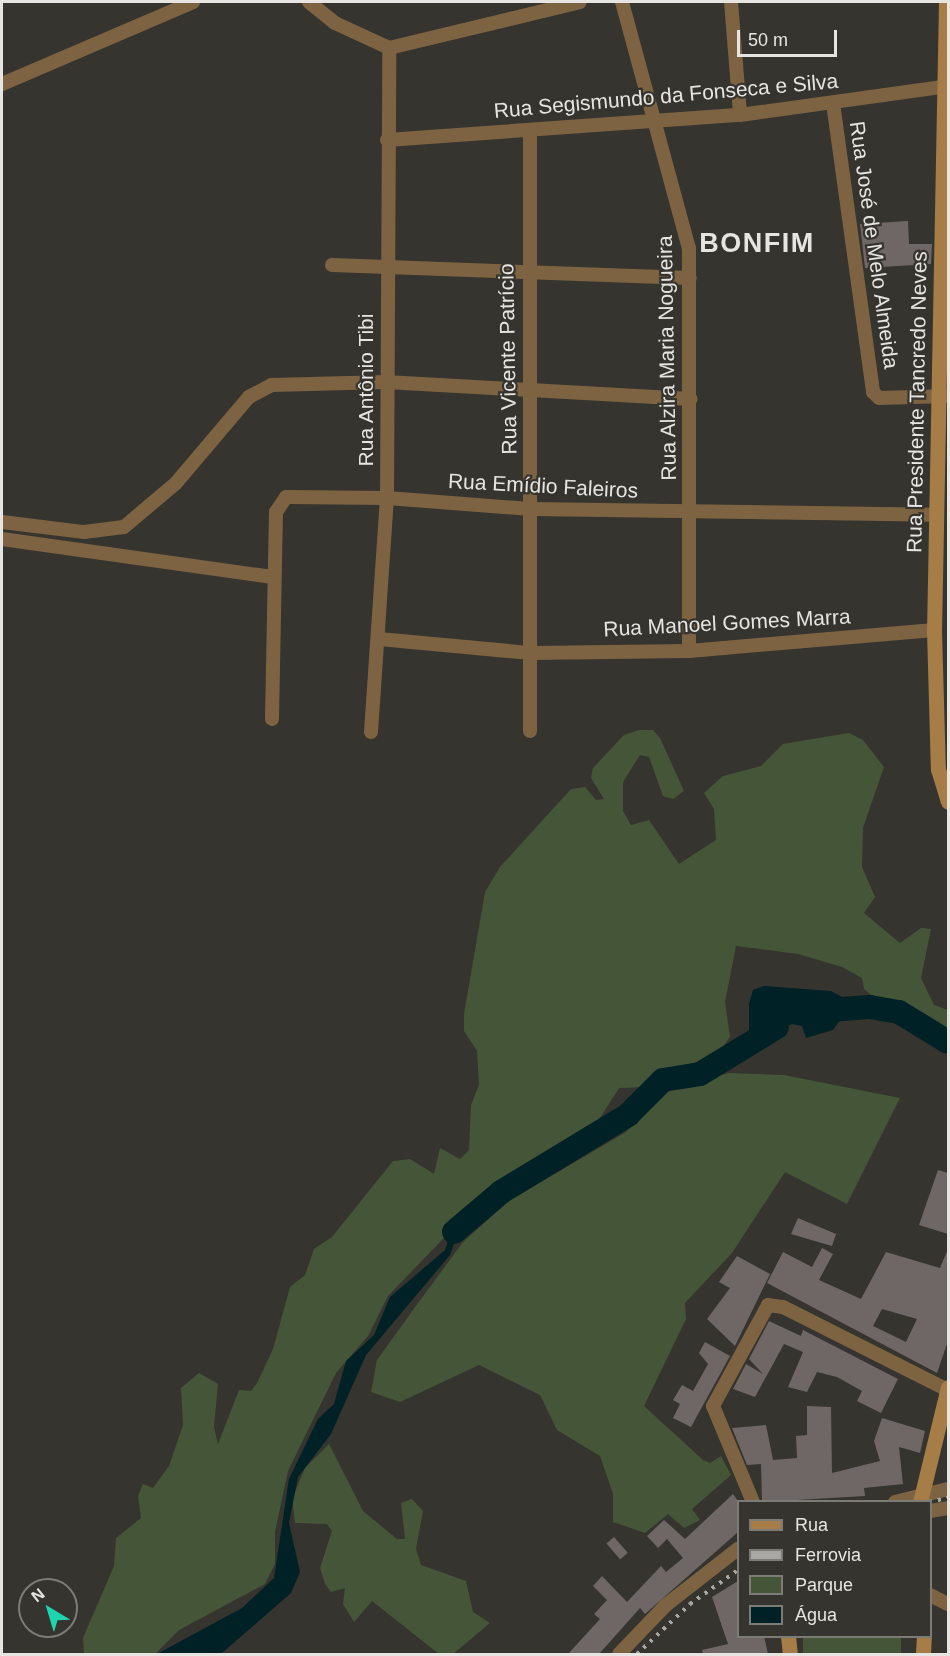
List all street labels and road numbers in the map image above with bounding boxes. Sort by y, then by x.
street label: Rua Segismundo da Fonseca e Silva [493,68,839,124]
street label: Rua José de Melo Almeida [844,119,904,371]
street label: Rua Alzira Maria Nogueira [652,235,682,481]
street label: Rua Presidente Tancredo Neves [902,251,932,553]
street label: Rua Vicente Patrício [494,263,522,455]
street label: Rua Antônio Tibi [353,313,379,467]
street label: Rua Emídio Faleiros [447,468,639,504]
street label: Rua Manoel Gomes Marra [603,604,851,642]

